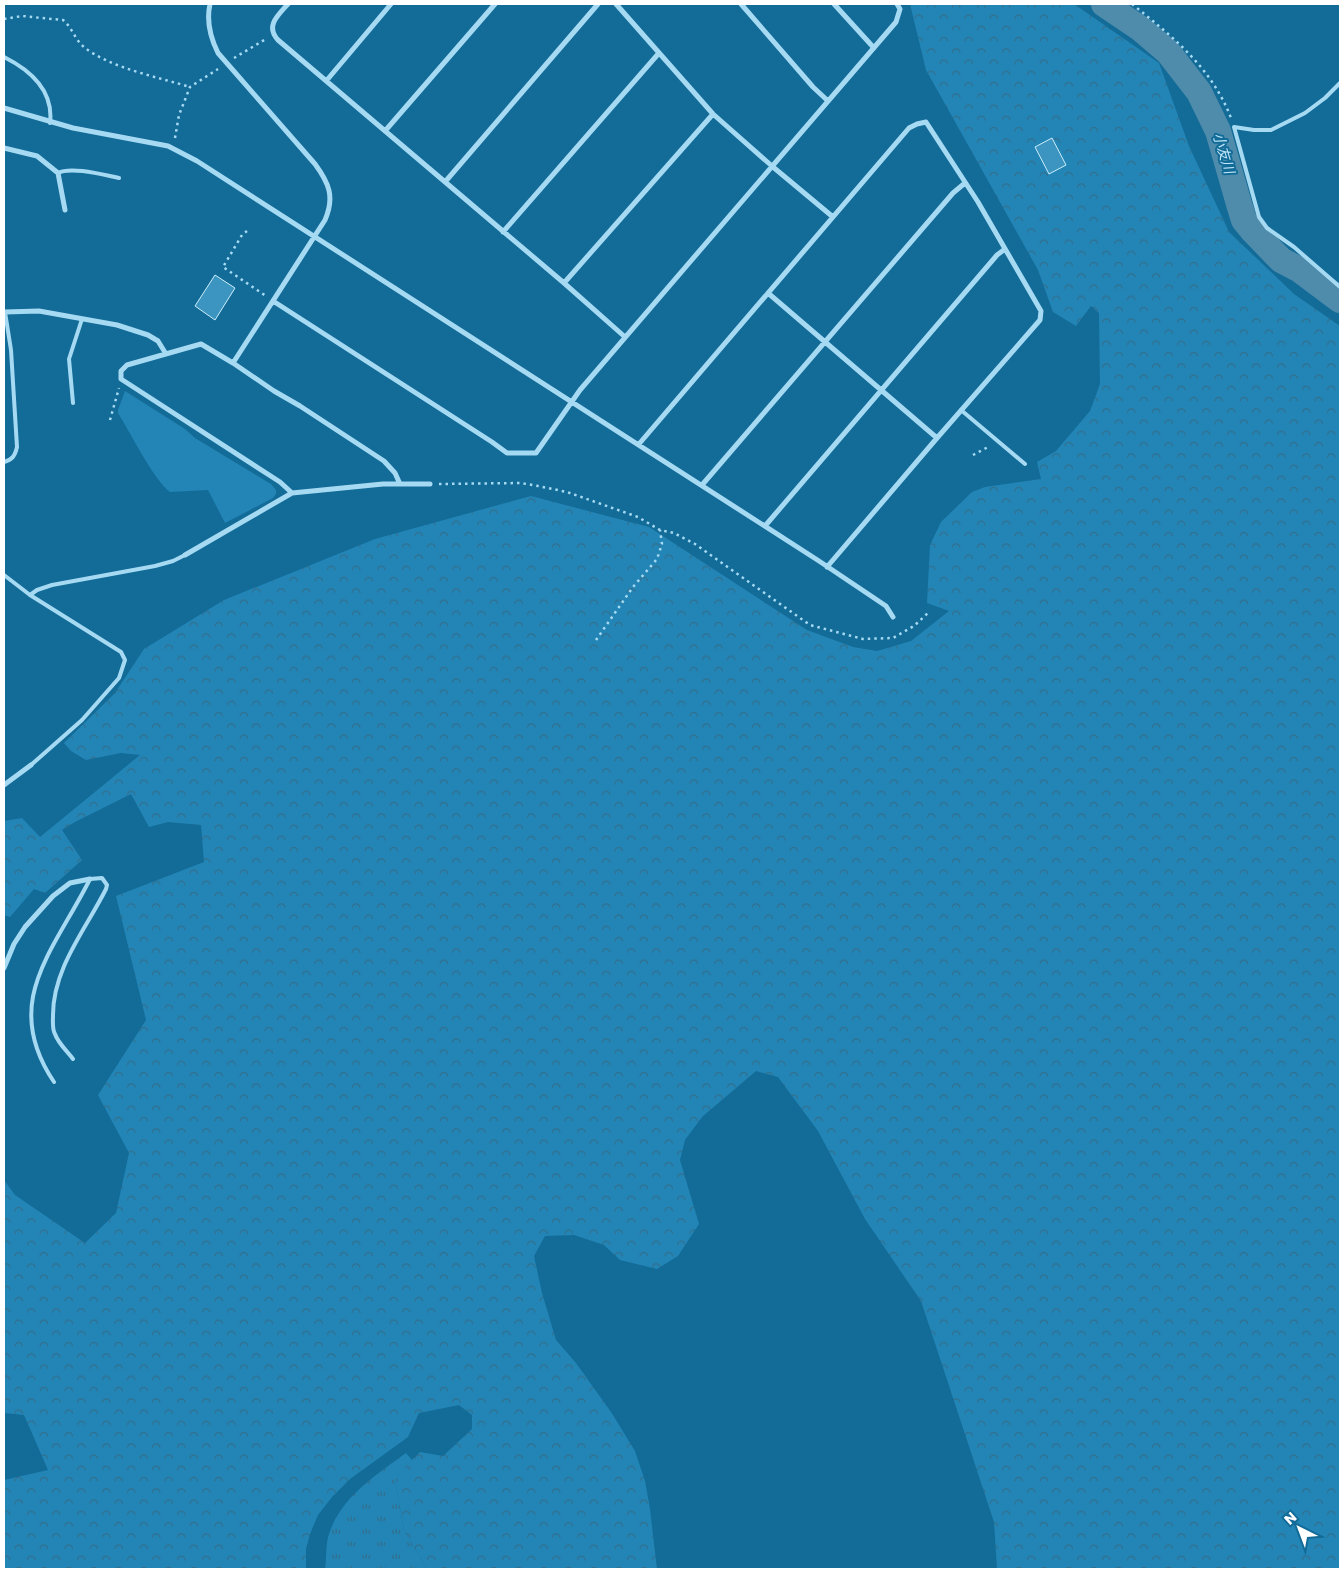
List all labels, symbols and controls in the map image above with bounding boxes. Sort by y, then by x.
water label: 小友川 [1208,130,1240,178]
north arrow [1274,1503,1324,1553]
text: N [1280,1507,1301,1529]

